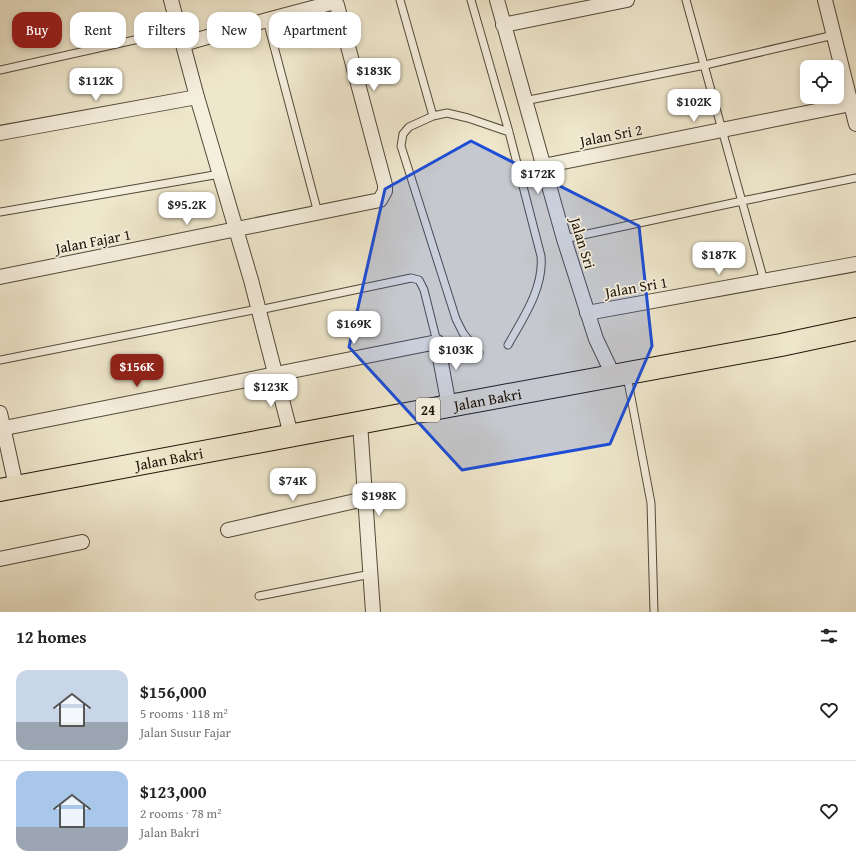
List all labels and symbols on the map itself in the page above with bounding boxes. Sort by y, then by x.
pin: $183K [346,58,402,92]
pin: $112K [68,68,124,102]
pin: $102K [666,89,722,123]
street label: Jalan Sri 2 [576,119,644,152]
pin: $172K [510,161,566,195]
pin: $95.2K [154,192,220,226]
street label: Jalan Sri [565,213,601,271]
street label: Jalan Fajar 1 [51,223,133,259]
pin: $187K [691,242,747,276]
street label: Jalan Sri 1 [601,271,669,303]
pin: $169K [326,311,382,345]
pin: $103K [428,337,484,371]
pin: $156K [109,354,165,388]
pin: $123K [243,374,299,408]
street label: Jalan Bakri [450,382,523,416]
road number: 24 [416,398,440,422]
street label: Jalan Bakri [131,442,205,475]
pin: $74K [269,468,317,502]
pin: $198K [351,483,407,517]

